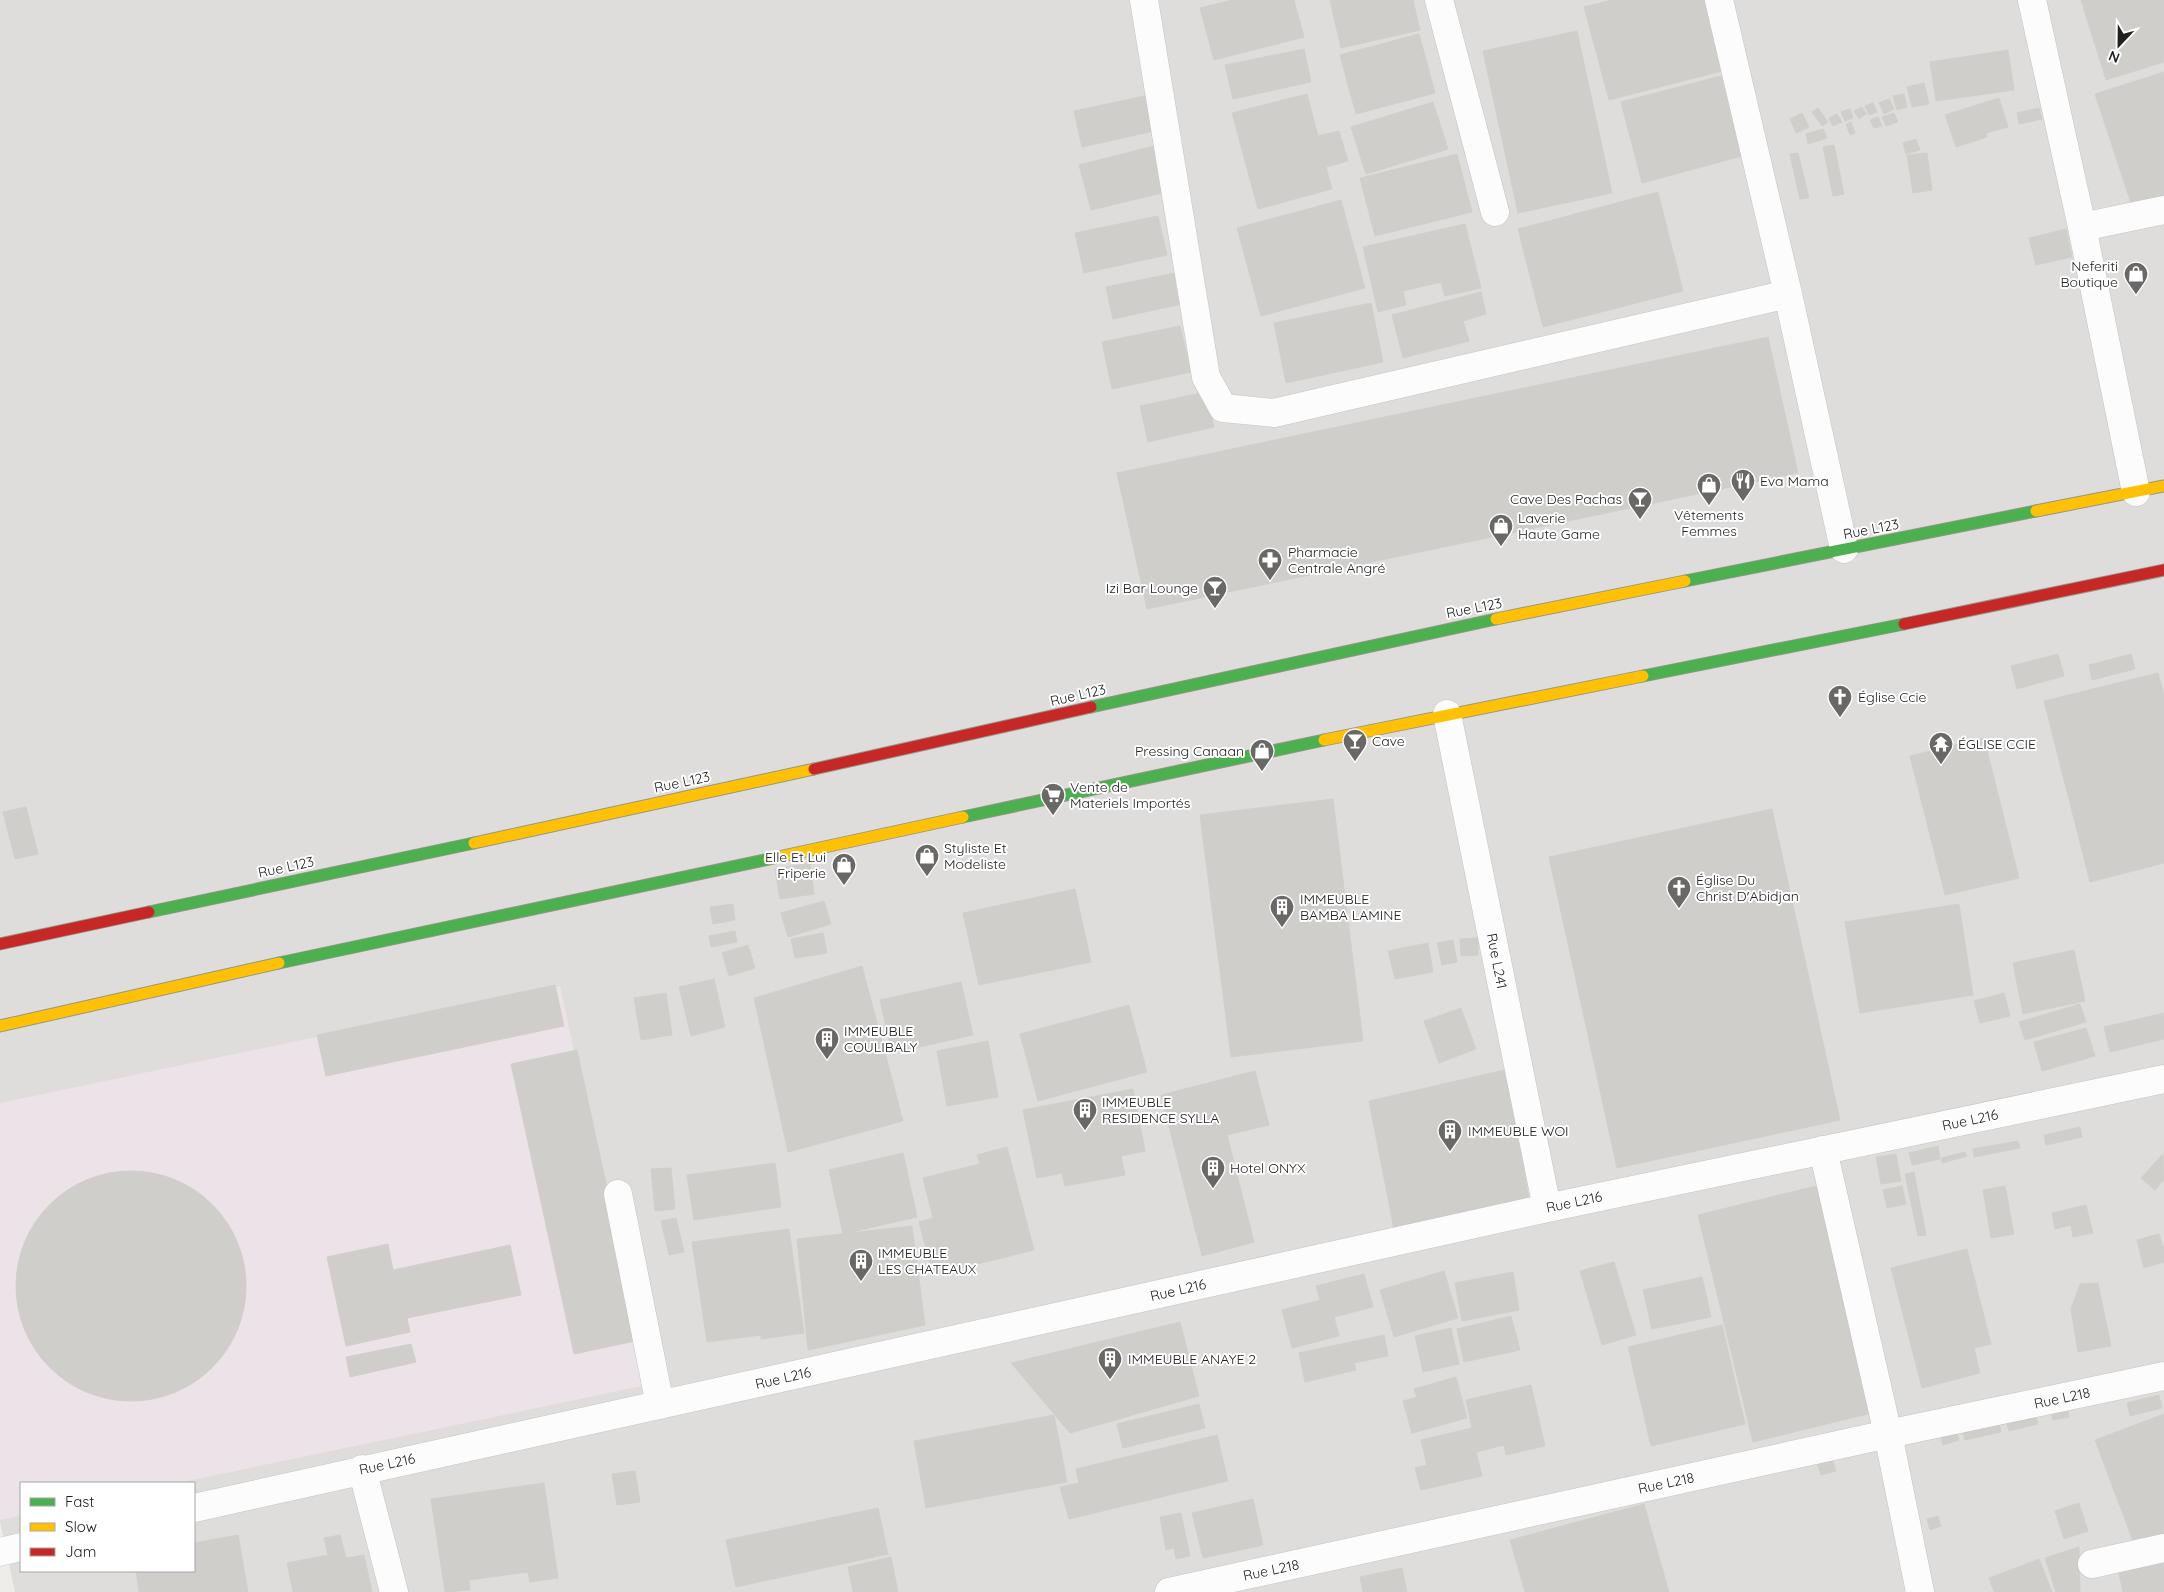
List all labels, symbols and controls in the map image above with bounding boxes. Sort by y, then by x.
north arrow [2094,20,2144,70]
text: N [2106,47,2122,67]
place label: Neferiti Boutique [2060,257,2118,291]
shop icon: Neferiti Boutique [2123,261,2149,295]
restaurant icon: Eva Mama [1730,468,1756,502]
shop icon: Vêtements Femmes [1696,472,1722,506]
place label: Eva Mama [1760,472,1829,490]
bar icon: Cave Des Pachas [1627,486,1653,520]
place label: Cave Des Pachas [1510,490,1622,508]
place label: Vêtements Femmes [1674,506,1744,540]
place label: Laverie Haute Game [1518,509,1600,543]
shop icon: Laverie Haute Game [1488,513,1514,547]
street label: Rue L123 [1841,515,1901,543]
place label: Pharmacie Centrale Angré [1288,543,1385,577]
pharmacy icon: Pharmacie Centrale Angré [1257,547,1283,581]
bar icon: Izi Bar Lounge [1202,575,1228,609]
place label: Izi Bar Lounge [1106,579,1198,597]
street label: Rue L123 [1444,594,1504,622]
street label: Rue L123 [1048,680,1108,710]
church icon: Église Ccie [1827,684,1853,718]
place label: Église Ccie [1858,688,1927,706]
bar icon: Cave [1342,728,1368,762]
temple icon: ÉGLISE CCIE [1928,731,1954,765]
place label: Cave [1372,732,1405,750]
place label: ÉGLISE CCIE [1958,735,2036,753]
shop icon: Pressing Canaan [1249,738,1275,772]
place label: Pressing Canaan [1135,742,1244,760]
street label: Rue L123 [652,767,712,797]
place label: Vente de Materiels Importés [1070,778,1190,812]
supermarket icon: Vente de Materiels Importés [1040,782,1066,816]
place label: Styliste Et Modeliste [944,839,1007,873]
shop icon: Styliste Et Modeliste [914,843,940,877]
place label: Elle Et Lui Friperie [765,848,826,882]
street label: Rue L123 [256,852,316,882]
shop icon: Elle Et Lui Friperie [831,852,857,886]
place label: Église Du Christ D'Abidjan [1696,871,1799,905]
church icon: Église Du Christ D'Abidjan [1666,875,1692,909]
place label: IMMEUBLE BAMBA LAMINE [1300,890,1402,924]
building icon: IMMEUBLE BAMBA LAMINE [1269,894,1295,928]
street label: Rue L241 [1483,932,1511,990]
place label: IMMEUBLE COULIBALY [844,1022,918,1056]
building icon: IMMEUBLE COULIBALY [814,1026,840,1060]
place label: IMMEUBLE RESIDENCE SYLLA [1102,1093,1219,1127]
building icon: IMMEUBLE RESIDENCE SYLLA [1072,1097,1098,1131]
street label: Rue L216 [1940,1105,2000,1135]
building icon: IMMEUBLE WOI [1437,1118,1463,1152]
place label: IMMEUBLE WOI [1468,1122,1569,1140]
building icon: Hotel ONYX [1200,1155,1226,1189]
place label: Hotel ONYX [1230,1159,1306,1177]
street label: Rue L216 [1544,1187,1604,1217]
place label: IMMEUBLE LES CHATEAUX [878,1244,977,1278]
building icon: IMMEUBLE LES CHATEAUX [848,1248,874,1282]
street label: Rue L216 [1148,1275,1208,1305]
building icon: IMMEUBLE ANAYE 2 [1097,1346,1123,1380]
place label: IMMEUBLE ANAYE 2 [1128,1350,1256,1368]
street label: Rue L216 [753,1363,813,1393]
street label: Rue L218 [2032,1383,2092,1413]
street label: Rue L216 [357,1449,417,1479]
street label: Rue L218 [1636,1468,1696,1498]
legend [20,1482,195,1572]
text: Fast [65,1492,94,1511]
text: Slow [65,1517,97,1536]
text: Jam [65,1542,96,1561]
street label: Rue L218 [1241,1555,1301,1585]

